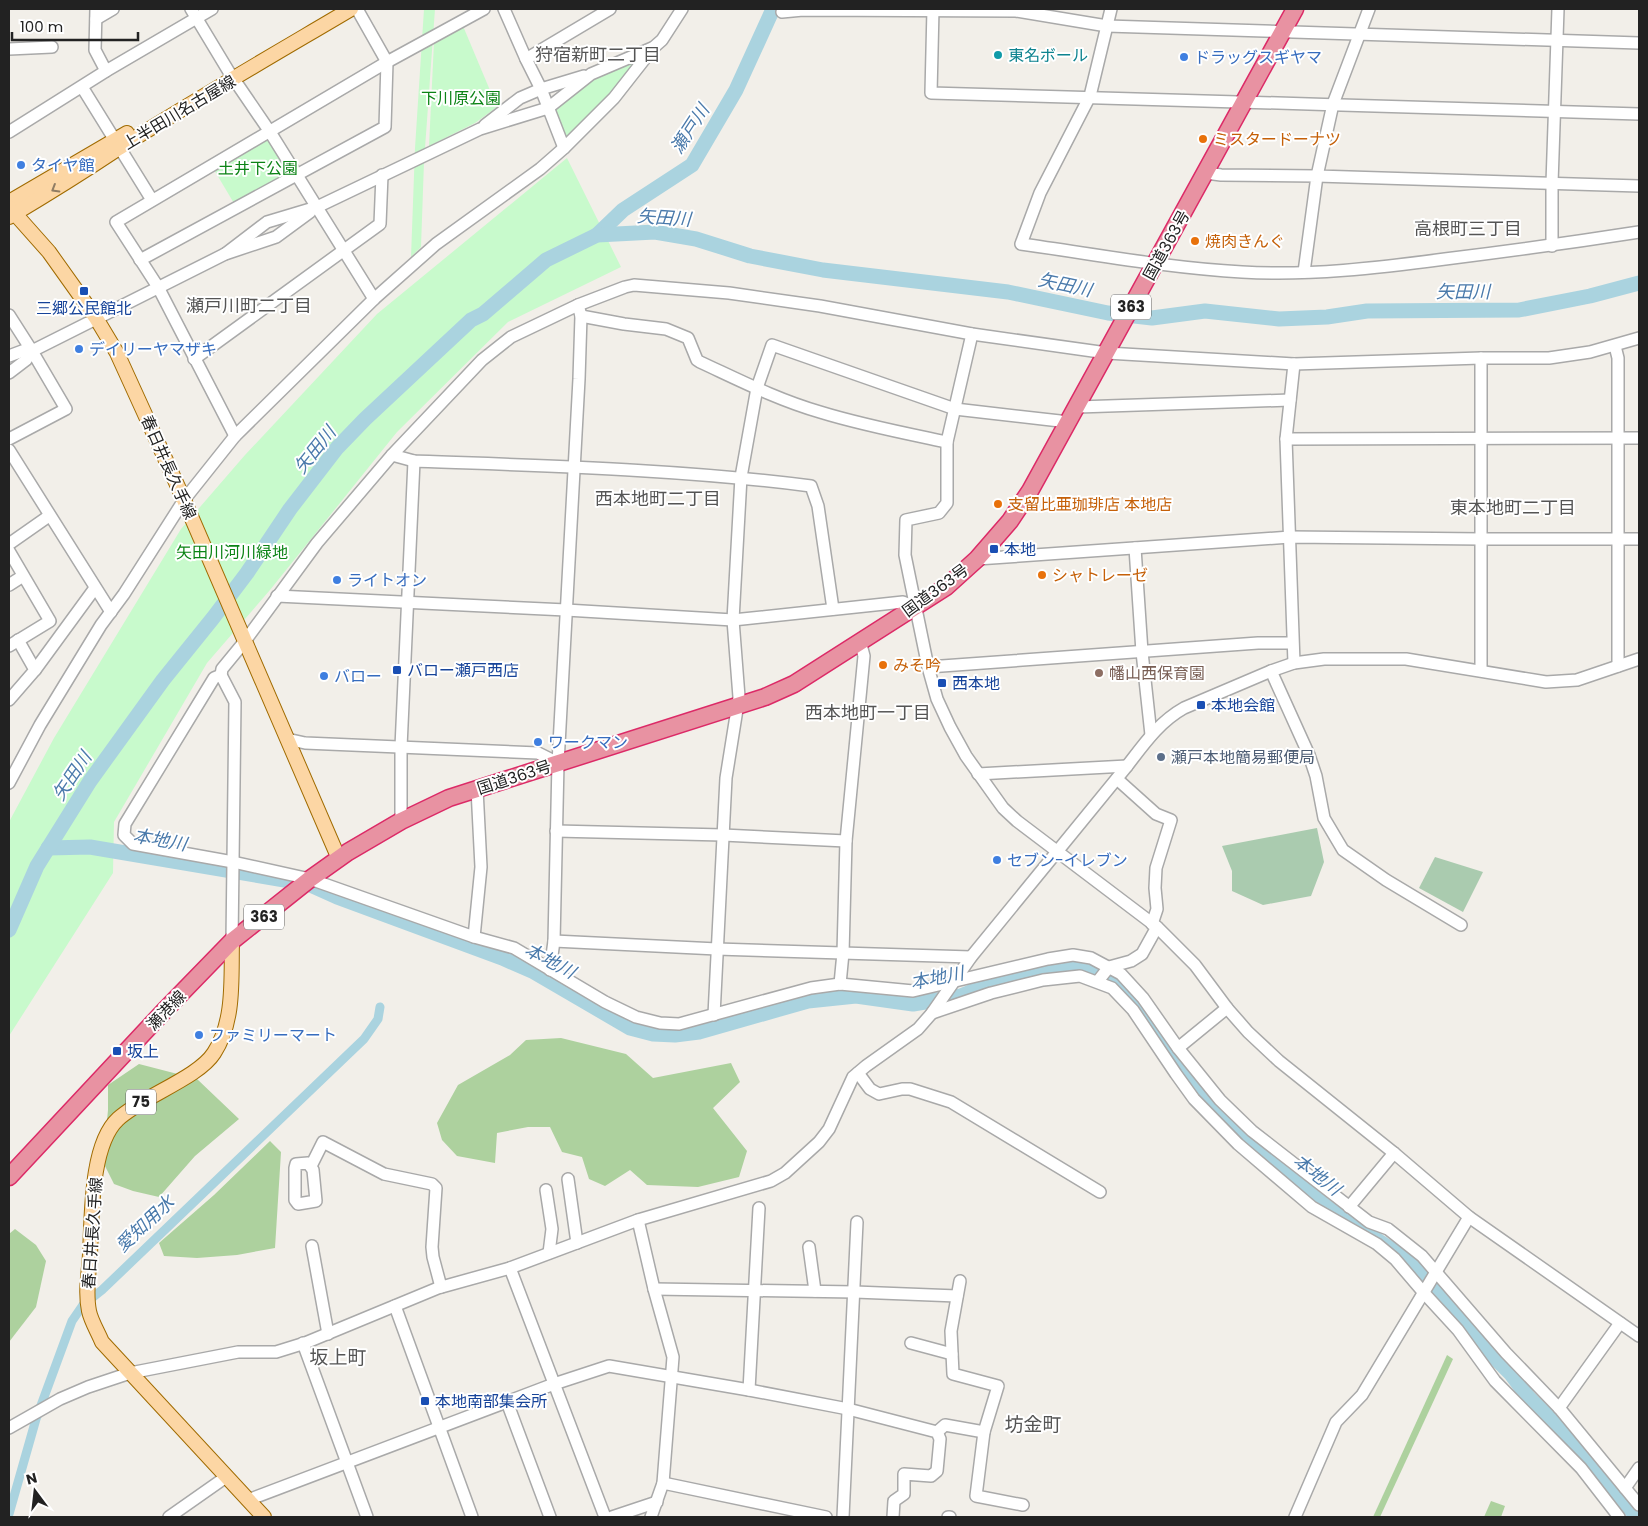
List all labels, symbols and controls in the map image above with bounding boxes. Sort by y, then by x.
scale bar [12,10,139,42]
text: 100 m [20,16,63,37]
district label: 狩宿新町二丁目 [535,42,661,67]
place label: 東名ボール [1008,44,1088,67]
place label: ドラッグスギヤマ [1194,46,1322,69]
marker: 東名ボール [992,49,1004,61]
marker: ドラッグスギヤマ [1178,51,1190,63]
street label: 上半田川名古屋線 [118,70,240,155]
park label: 下川原公園 [421,87,501,110]
water label: 瀬戸川 [664,98,716,158]
place label: ミスタードーナツ [1213,128,1341,151]
marker: ミスタードーナツ [1197,133,1209,145]
place label: タイヤ館 [31,154,95,177]
park label: 土井下公園 [218,157,298,180]
marker: タイヤ館 [15,159,27,171]
one-way arrow [52,183,61,193]
water label: 矢田川 [636,203,694,232]
street label: 国道363号 [1138,206,1195,284]
district label: 高根町三丁目 [1414,216,1522,241]
place label: 焼肉きんぐ [1205,230,1285,253]
marker: 焼肉きんぐ [1189,235,1201,247]
water label: 矢田川 [1036,267,1096,303]
water label: 矢田川 [1436,279,1492,304]
marker: 三郷公民館北 [78,285,90,297]
district label: 瀬戸川町二丁目 [186,293,312,318]
road number: 363 [1111,294,1151,320]
place label: 三郷公民館北 [36,297,132,320]
place label: デイリーヤマザキ [89,338,217,361]
marker: デイリーヤマザキ [73,343,85,355]
street label: 春日井長久手線 [135,411,202,523]
water label: 矢田川 [288,419,343,479]
district label: 西本地町二丁目 [595,486,721,511]
place label: 支留比亜珈琲店 本地店 [1008,493,1172,516]
district label: 東本地町二丁目 [1450,495,1576,520]
marker: 支留比亜珈琲店 本地店 [992,498,1004,510]
place label: 本地 [1004,538,1036,561]
park label: 矢田川河川緑地 [176,541,288,564]
marker: 本地 [988,543,1000,555]
street label: 国道363号 [897,558,973,622]
place label: シャトレーゼ [1052,564,1148,587]
place label: ライトオン [347,569,427,592]
marker: シャトレーゼ [1036,569,1048,581]
marker: ライトオン [331,574,343,586]
place label: みそ吟 [893,654,941,677]
place label: バロー瀬戸西店 [407,659,519,682]
marker: みそ吟 [877,659,889,671]
place label: 幡山西保育園 [1109,662,1205,685]
marker: バロー瀬戸西店 [391,664,403,676]
place label: バロー [334,665,382,688]
marker: 幡山西保育園 [1093,667,1105,679]
marker: バロー [318,670,330,682]
place label: 西本地 [952,672,1000,695]
marker: 西本地 [936,677,948,689]
place label: 本地会館 [1211,694,1275,717]
marker: 本地会館 [1195,699,1207,711]
district label: 西本地町一丁目 [805,700,931,725]
place label: ワークマン [548,731,628,754]
marker: ワークマン [532,736,544,748]
water label: 矢田川 [46,745,98,805]
place label: 瀬戸本地簡易郵便局 [1171,746,1315,769]
marker: 瀬戸本地簡易郵便局 [1155,751,1167,763]
street label: 国道363号 [474,755,554,800]
water label: 本地川 [131,823,191,857]
place label: セブン-イレブン [1007,849,1128,872]
marker: セブン-イレブン [991,854,1003,866]
road number: 363 [244,904,284,930]
water label: 本地川 [521,937,582,985]
water label: 本地川 [908,960,968,995]
street label: 瀬港線 [141,985,191,1036]
place label: ファミリーマート [209,1024,337,1047]
marker: ファミリーマート [193,1029,205,1041]
place label: 坂上 [127,1040,159,1063]
marker: 坂上 [111,1045,123,1057]
road number: 75 [126,1090,156,1114]
water label: 本地川 [1288,1148,1348,1202]
street label: 春日井長久手線 [77,1176,108,1290]
water label: 愛知用水 [110,1189,181,1257]
district label: 坂上町 [309,1344,367,1371]
place label: 本地南部集会所 [435,1390,547,1413]
marker: 本地南部集会所 [419,1395,431,1407]
district label: 坊金町 [1004,1411,1062,1438]
north arrow [10,1466,60,1516]
text: N [24,1467,39,1489]

